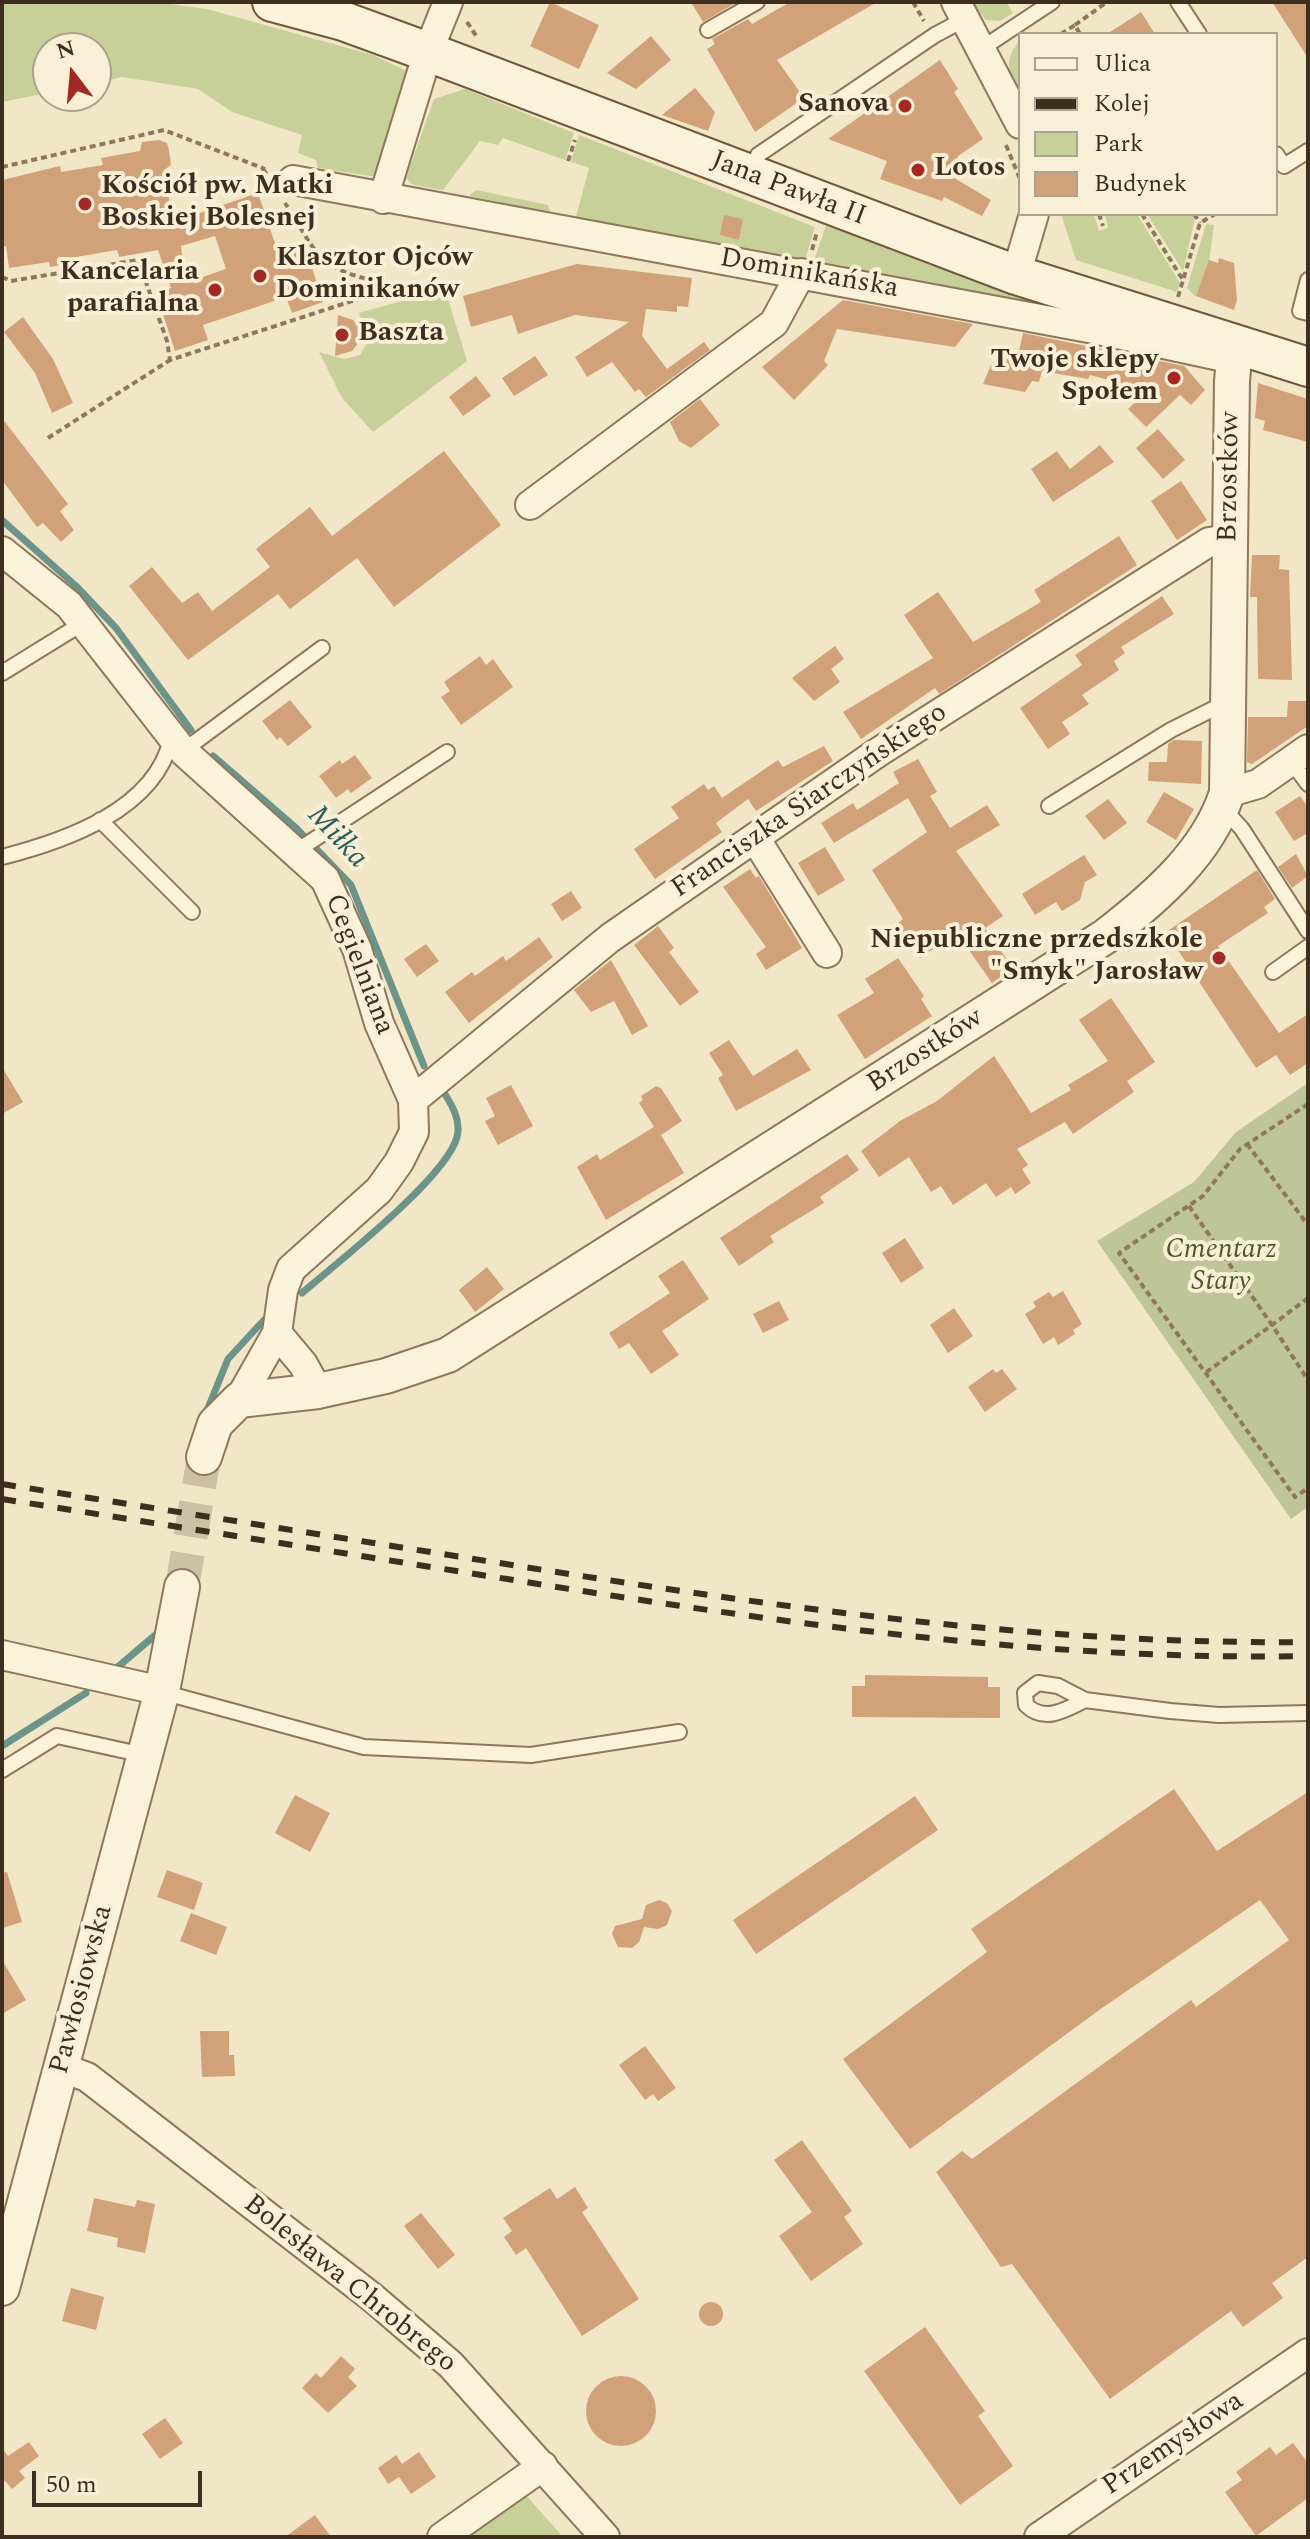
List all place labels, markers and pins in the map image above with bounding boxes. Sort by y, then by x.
place label: Sanova [798,89,889,123]
marker: Sanova [896,97,914,115]
place label: Lotos [934,153,1006,187]
marker: Lotos [909,161,927,179]
place label: Kościół pw. Matki Boskiej Bolesnej [101,171,333,237]
marker: Kościół pw. Matki Boskiej Bolesnej [76,195,94,213]
place label: Klasztor Ojców Dominikanów [276,243,472,309]
place label: Kancelaria parafialna [60,257,199,323]
marker: Klasztor Ojców Dominikanów [251,267,269,285]
marker: Kancelaria parafialna [206,281,224,299]
place label: Baszta [358,318,444,352]
marker: Baszta [333,326,351,344]
place label: Twoje sklepy Społem [991,345,1158,411]
marker: Twoje sklepy Społem [1165,369,1183,387]
place label: Niepubliczne przedszkole "Smyk" Jarosław [870,925,1203,991]
marker: Niepubliczne przedszkole "Smyk" Jarosław [1210,949,1228,967]

